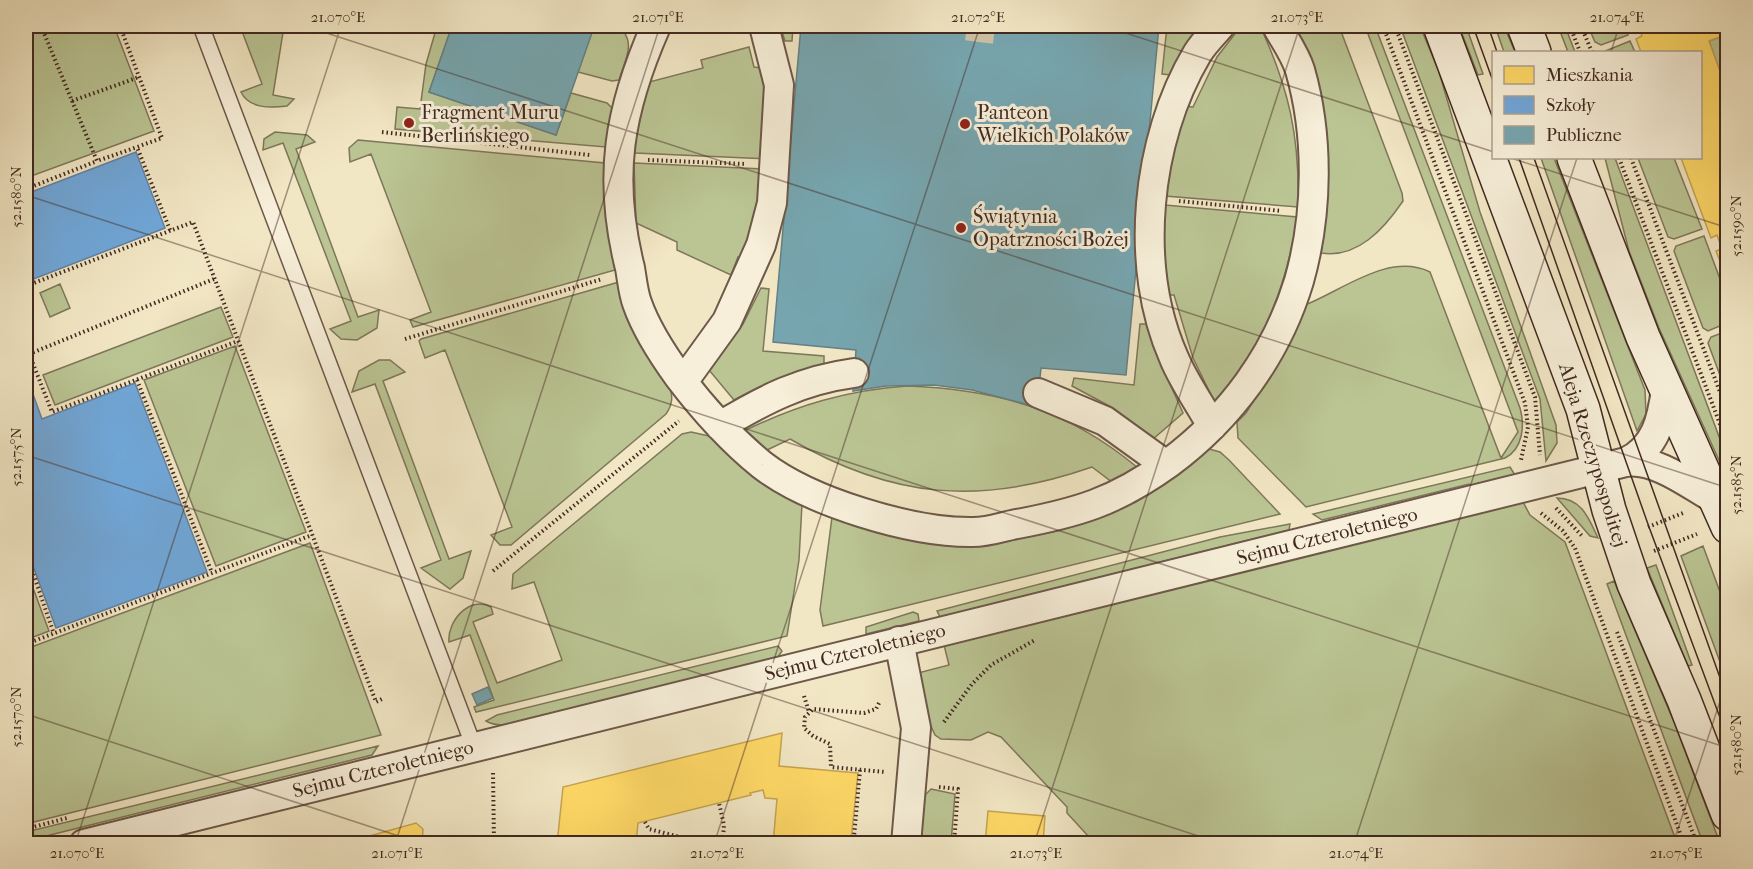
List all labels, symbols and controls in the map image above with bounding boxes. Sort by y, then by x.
text: 21.070°E [311,8,365,26]
text: 21.071°E [632,8,684,26]
text: 21.072°E [951,8,1005,26]
text: 21.073°E [1271,8,1323,26]
text: 21.074°E [1590,8,1644,26]
legend [1492,51,1702,159]
text: Mieszkania [1546,65,1633,86]
text: Szkoły [1546,95,1597,116]
place label: Fragment Muru Berlińskiego [421,101,560,147]
place label: Panteon Wielkich Polaków [976,101,1130,147]
marker: Fragment Muru Berlińskiego [402,116,416,130]
marker: Panteon Wielkich Polaków [958,117,972,131]
text: Publiczne [1546,125,1622,146]
text: 52.1580°N [7,166,25,228]
text: 52.1590°N [1727,194,1745,257]
place label: Świątynia Opatrzności Bożej [973,204,1129,251]
marker: Świątynia Opatrzności Bożej [954,221,968,235]
street label: Aleja Rzeczypospolitej [1554,359,1632,550]
text: 52.1575°N [7,427,25,487]
text: 52.1585°N [1727,455,1745,515]
street label: Sejmu Czteroletniego [1234,502,1420,570]
street label: Sejmu Czteroletniego [762,618,948,686]
text: 52.1570°N [7,686,25,748]
text: 52.1580°N [1727,714,1745,776]
street label: Sejmu Czteroletniego [290,735,476,803]
text: 21.070°E [50,844,104,862]
text: 21.071°E [371,844,423,862]
text: 21.072°E [690,844,744,862]
text: 21.073°E [1010,844,1062,862]
text: 21.074°E [1329,844,1383,862]
text: 21.075°E [1650,844,1702,862]

